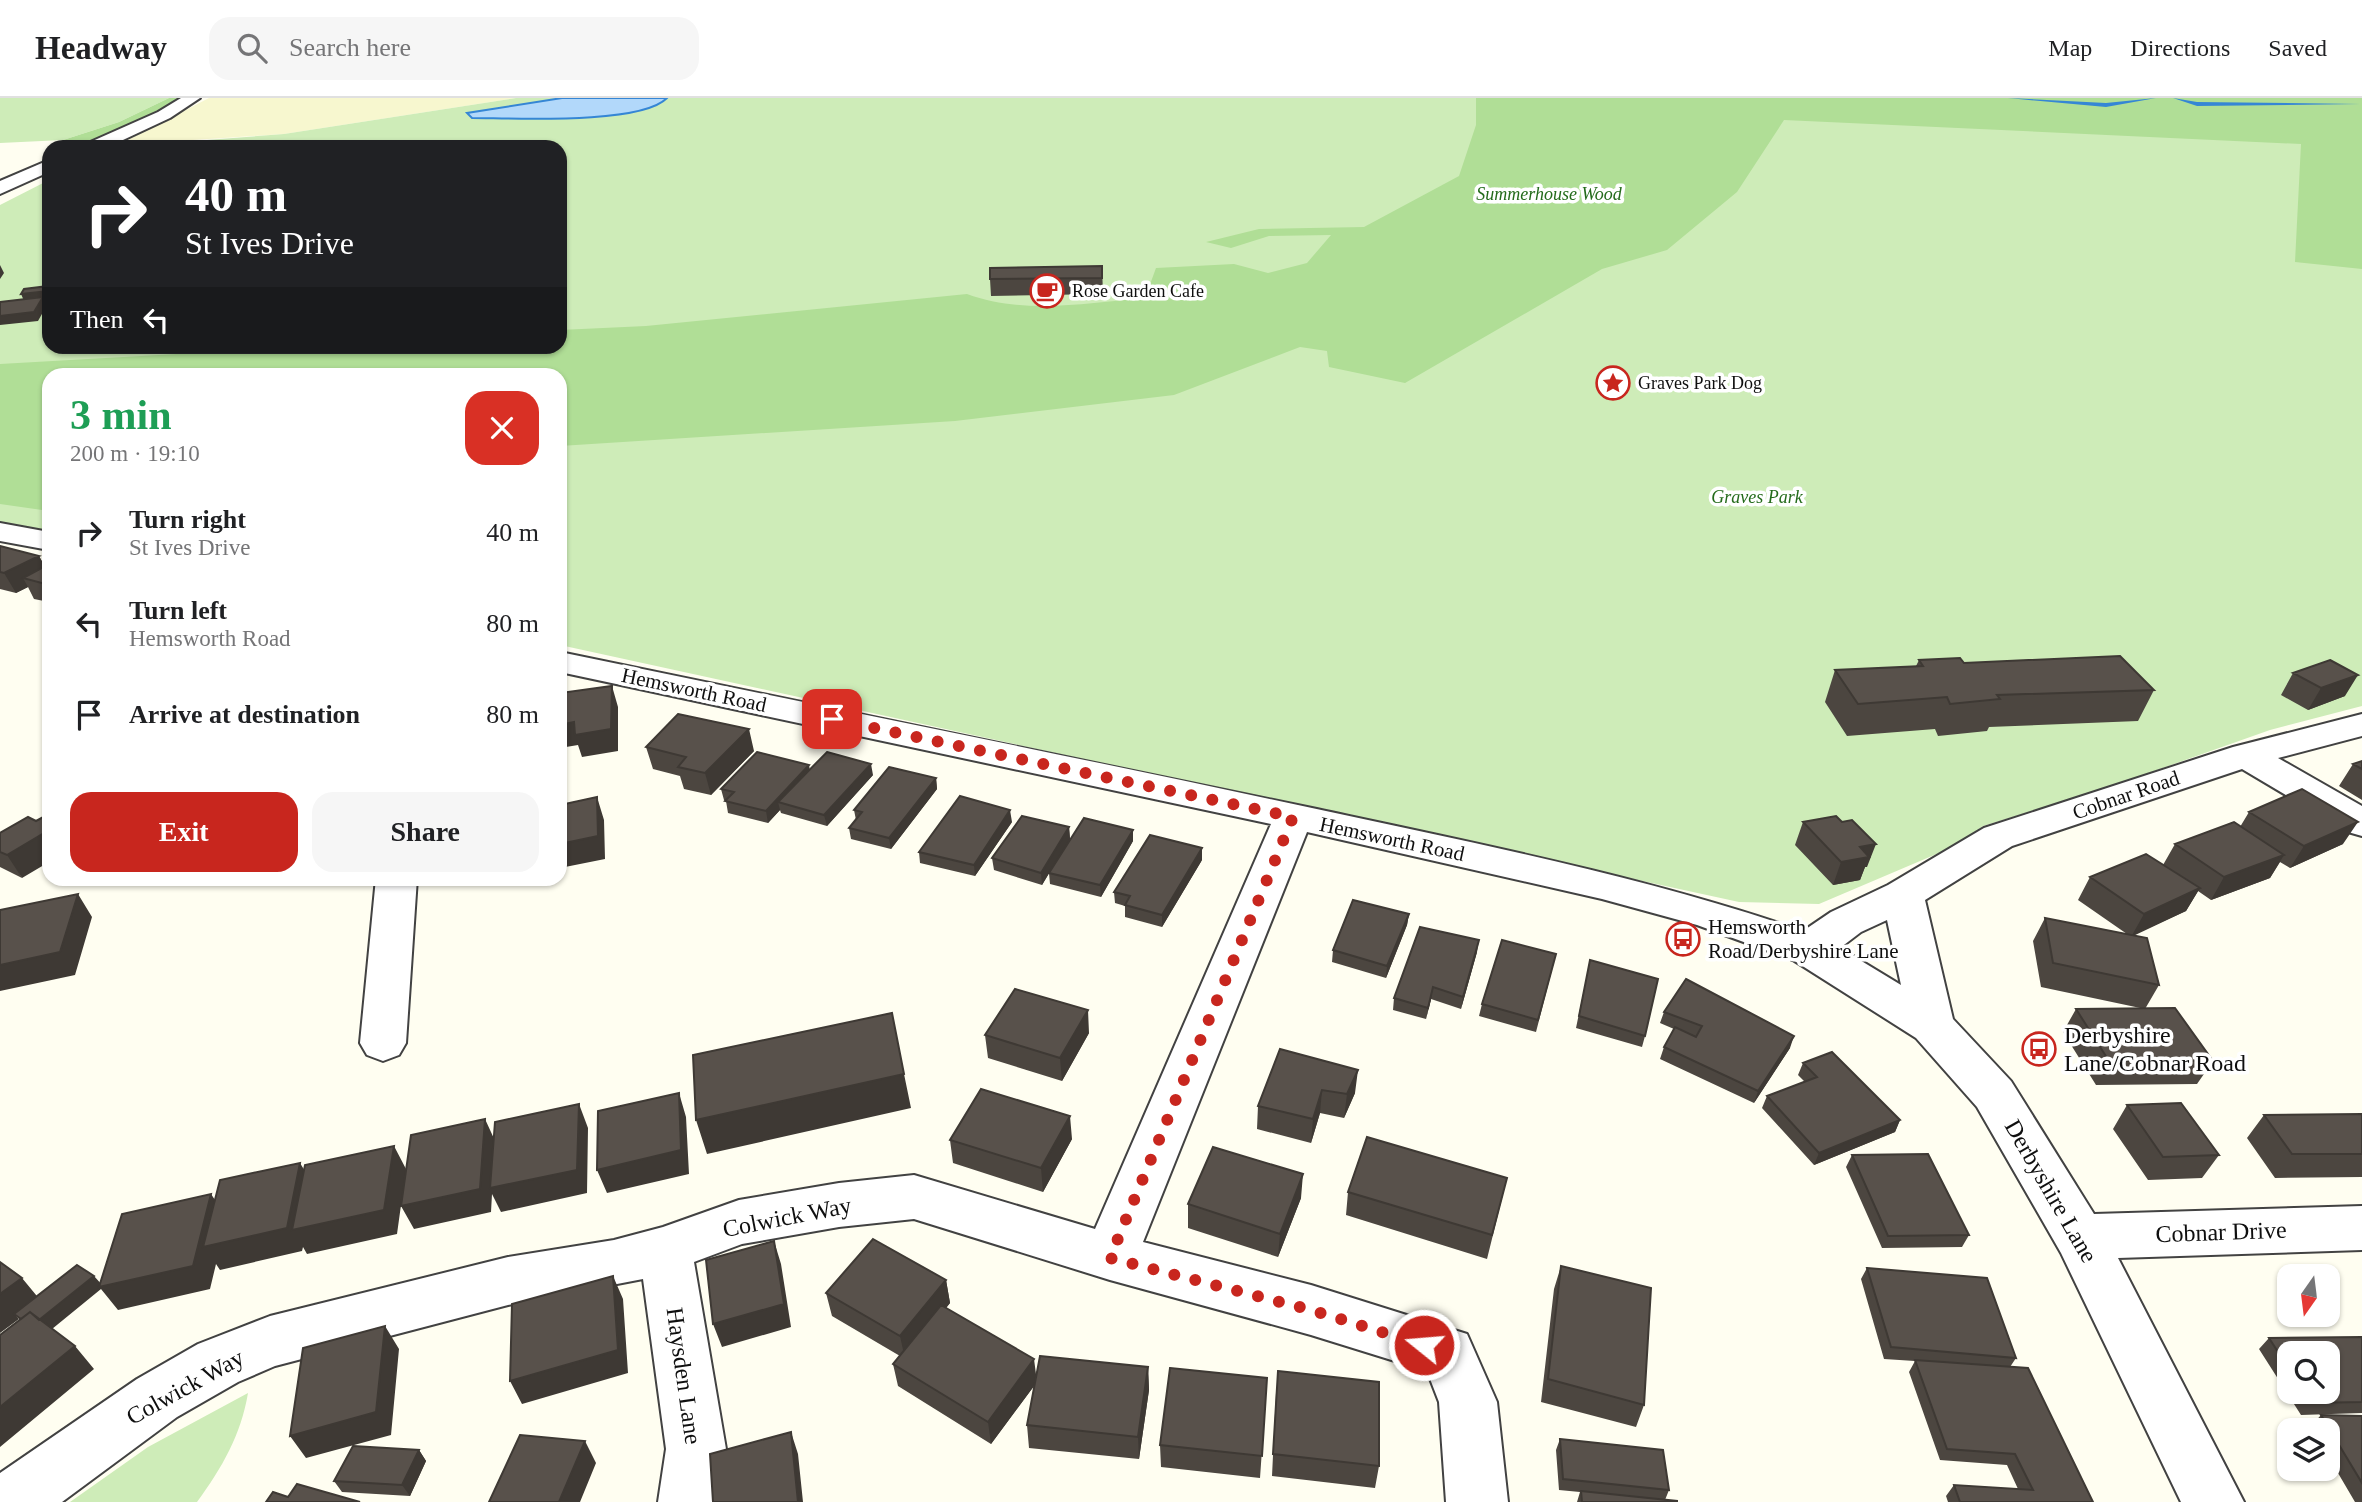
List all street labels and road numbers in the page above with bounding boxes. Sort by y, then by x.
street label: Hemsworth Road [619,663,769,717]
street label: Cobnar Road [2069,765,2183,824]
street label: Hemsworth Road [1317,812,1467,866]
street label: Derbyshire Lane [2000,1115,2102,1267]
street label: Colwick Way [721,1192,853,1242]
street label: Cobnar Drive [2155,1217,2287,1247]
street label: Haysden Lane [662,1306,706,1446]
street label: Colwick Way [122,1344,248,1430]

